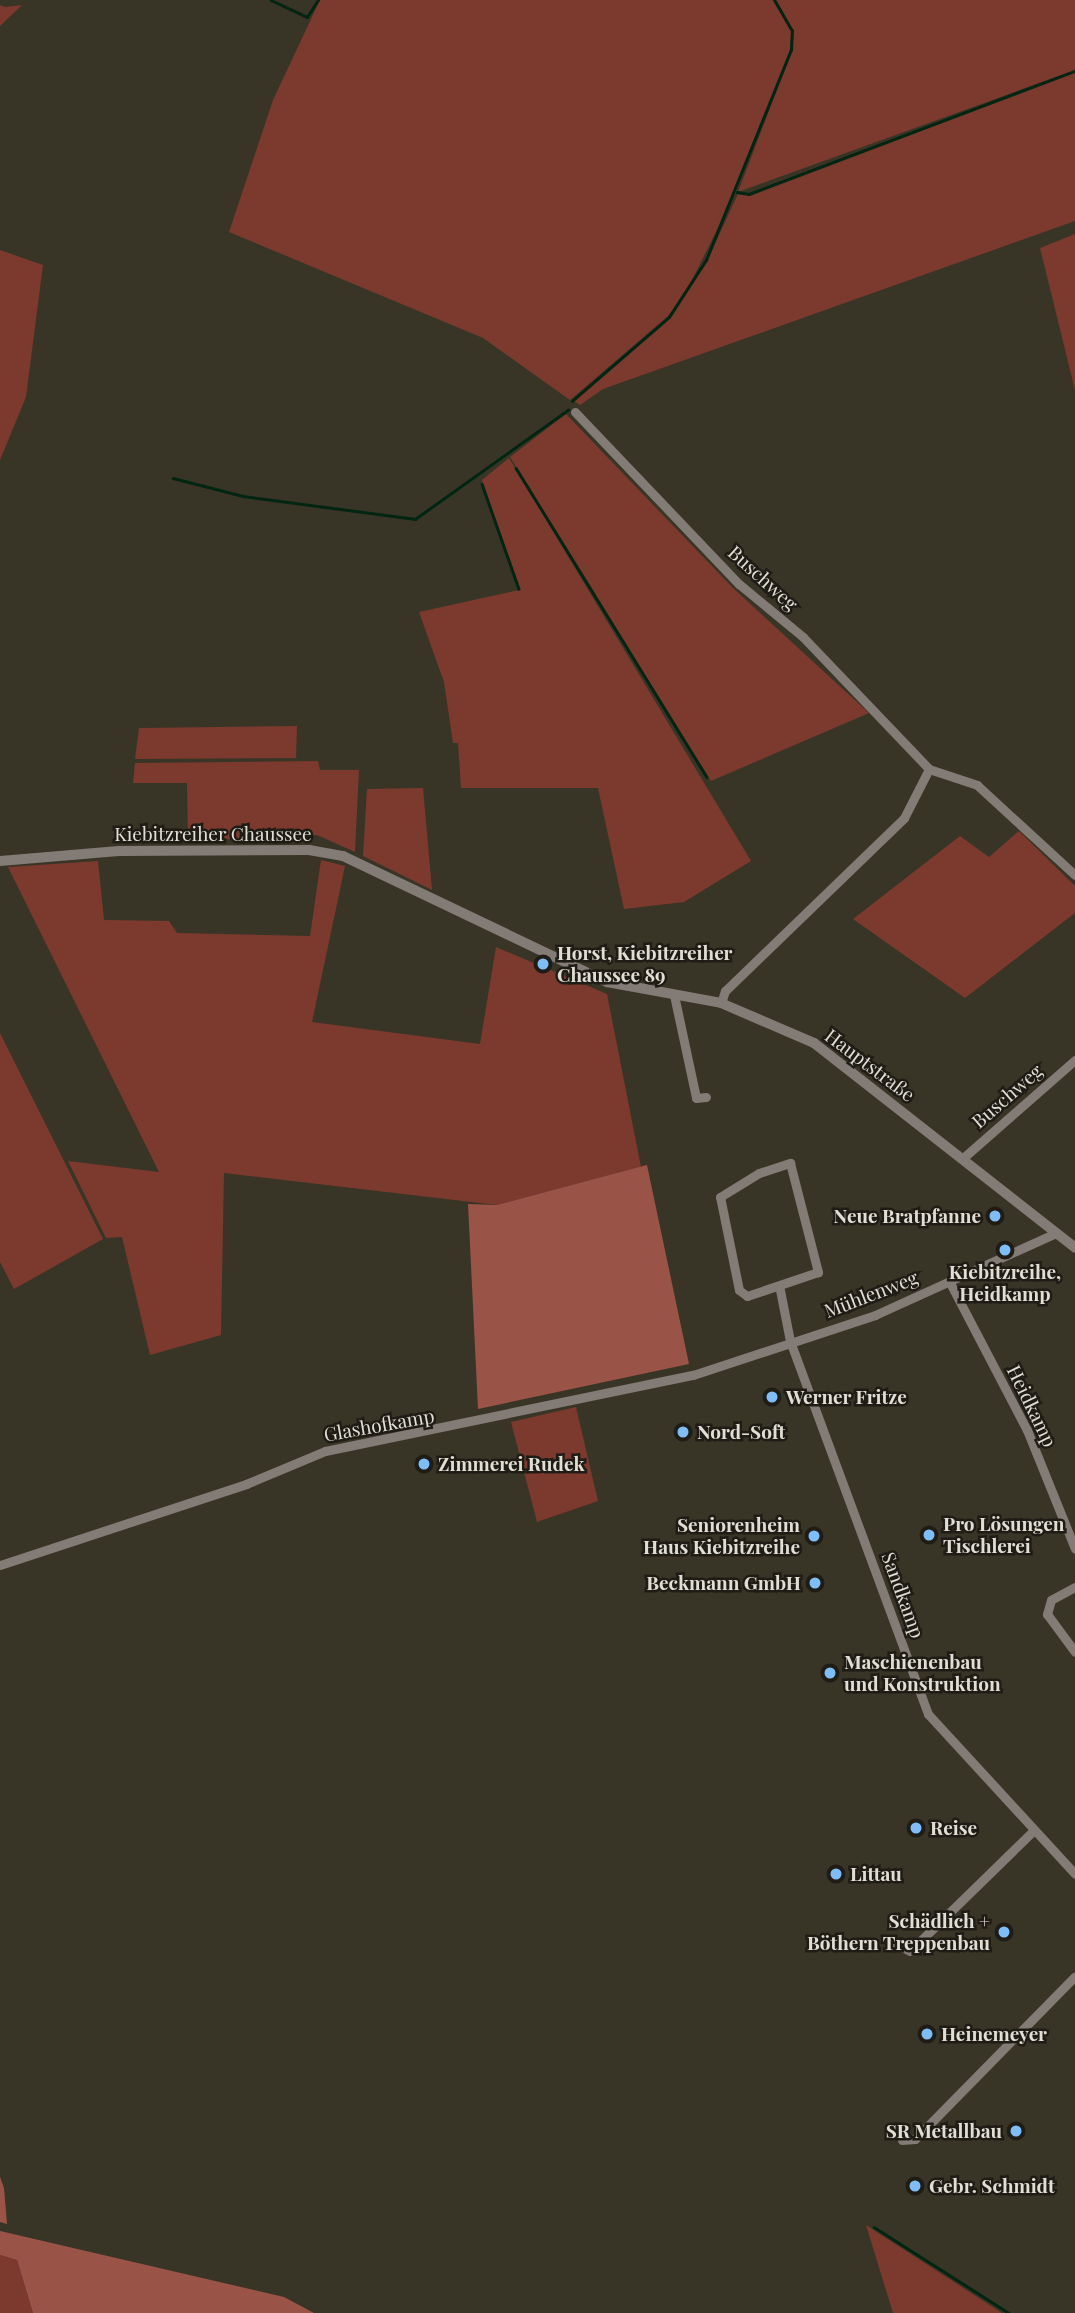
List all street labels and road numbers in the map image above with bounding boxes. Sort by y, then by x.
street label: Buschweg [724,541,802,615]
street label: Kiebitzreiher Chaussee [114,823,312,845]
street label: Hauptstraße [821,1024,919,1106]
street label: Buschweg [967,1059,1047,1133]
street label: Mühlenweg [821,1266,921,1322]
street label: Heidkamp [1002,1362,1062,1450]
street label: Glashofkamp [322,1404,436,1446]
street label: Sandkamp [877,1549,929,1641]

